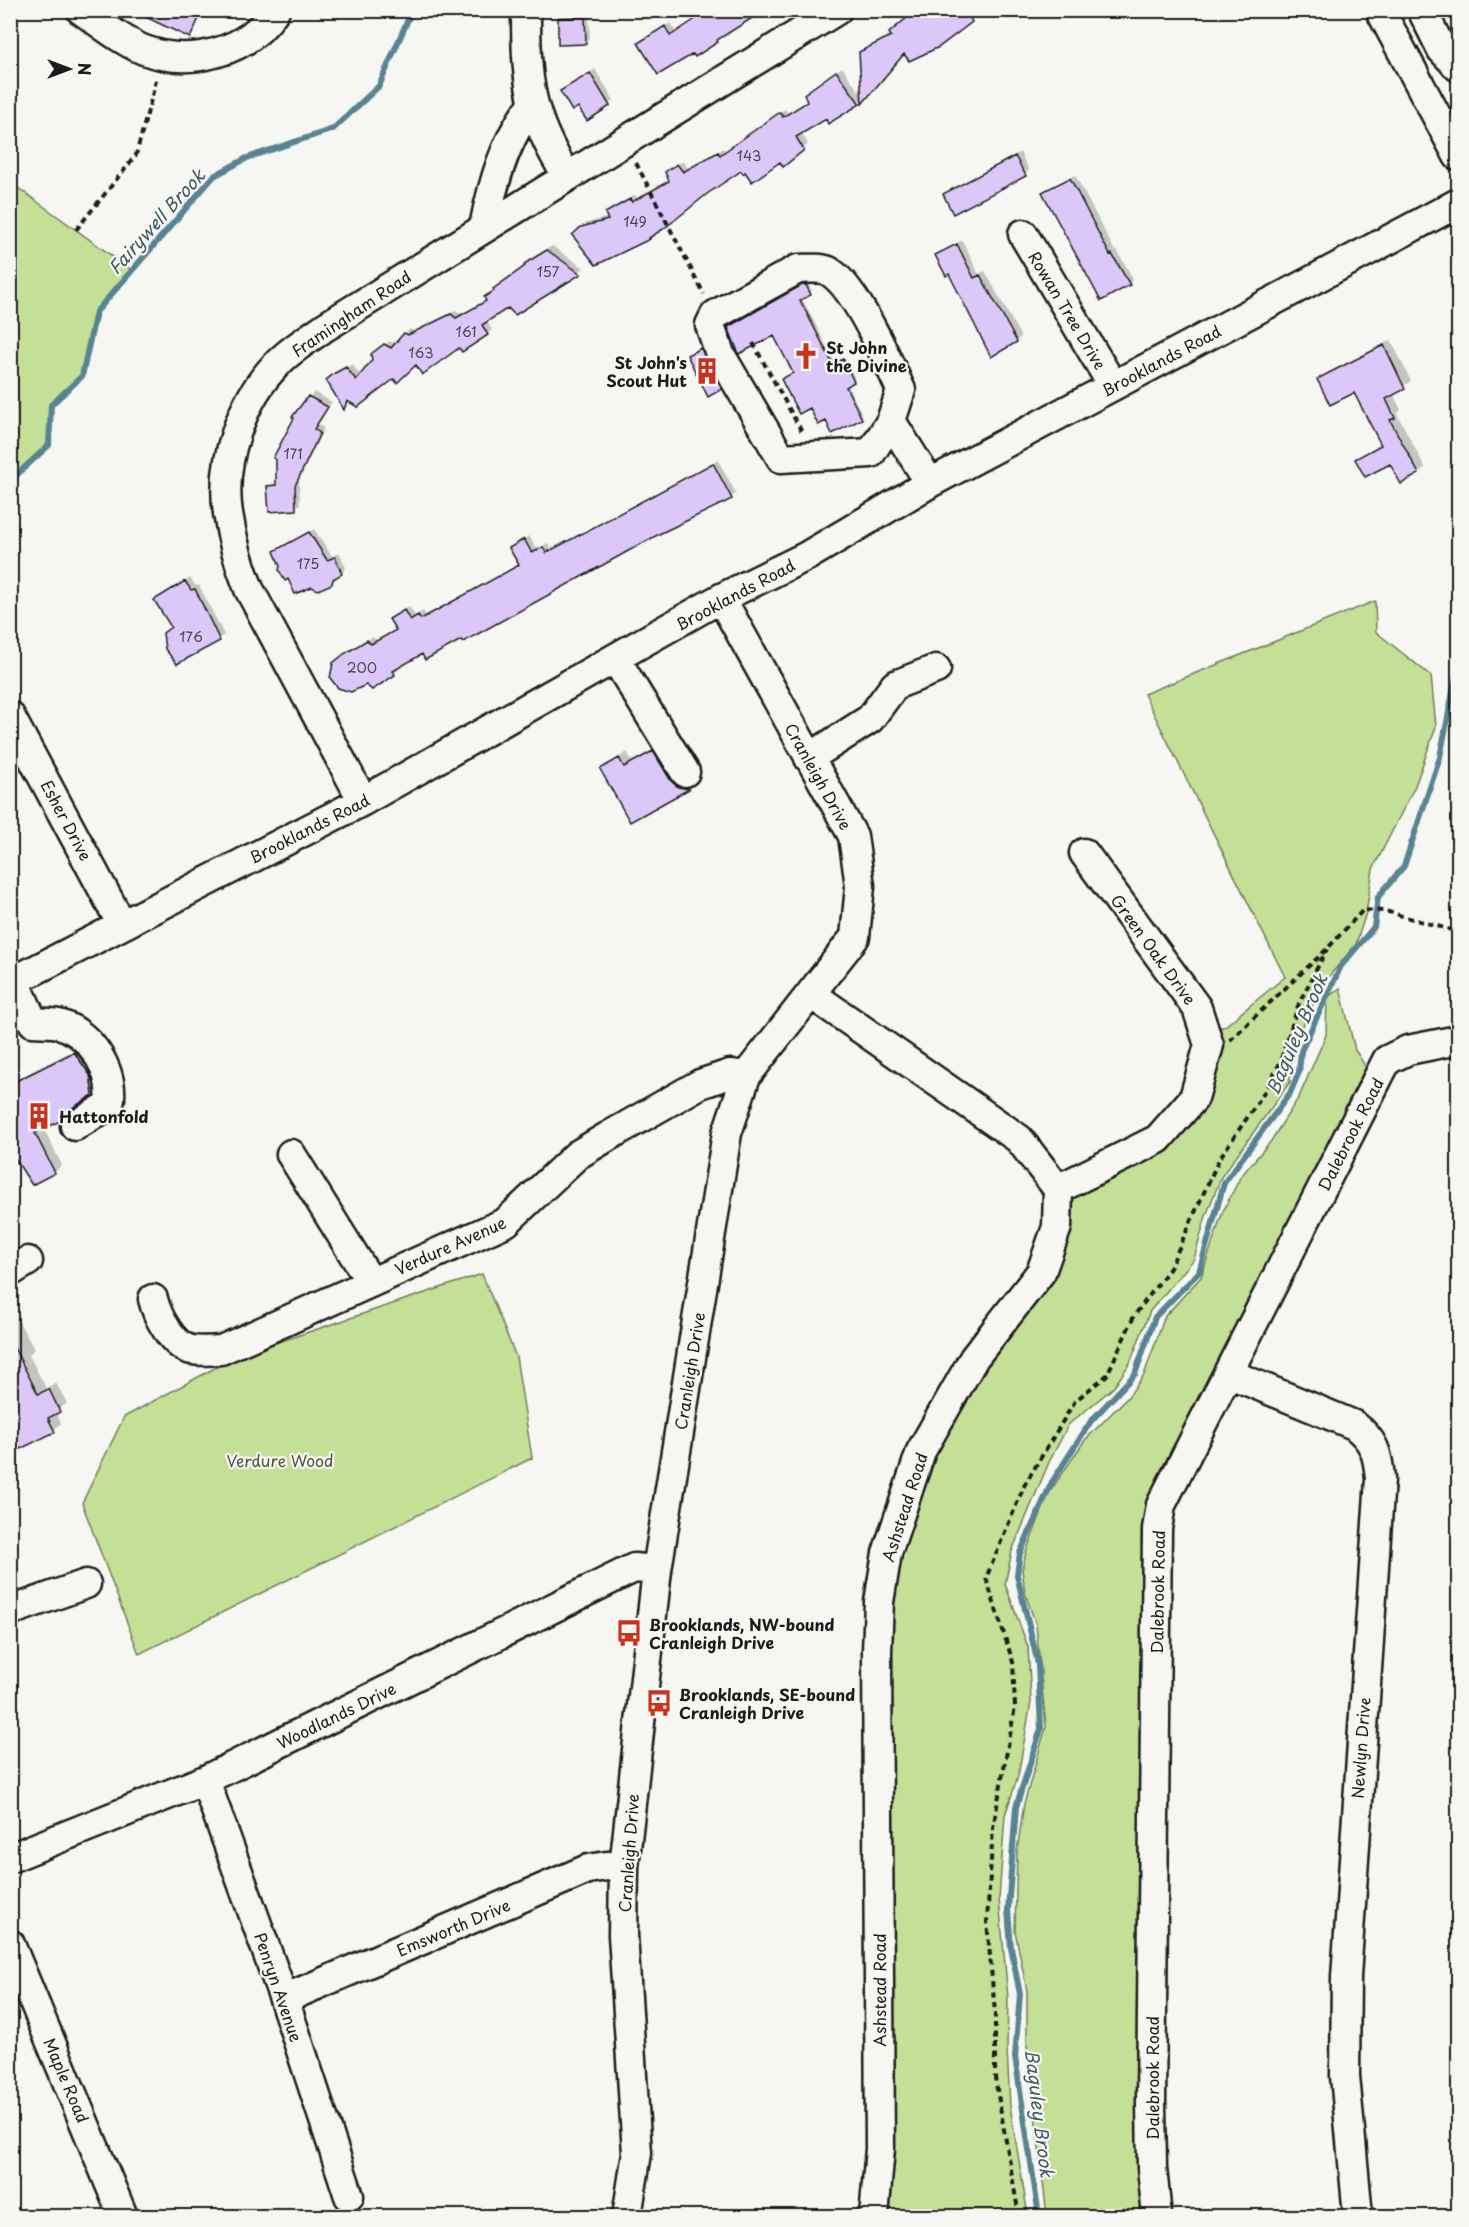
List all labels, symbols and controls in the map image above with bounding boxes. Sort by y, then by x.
north arrow [39,39,99,99]
text: N [73,63,97,75]
house number: 143 [737,145,761,166]
water label: Fairywell Brook [101,161,211,280]
house number: 149 [623,211,647,232]
street label: Rowan Tree Drive [1023,246,1113,374]
house number: 157 [537,261,560,282]
street label: Framingham Road [286,264,416,362]
street label: Brooklands Road [1097,318,1225,402]
house number: 161 [456,321,476,342]
place label: St John the Divine [826,335,907,377]
church icon: St John the Divine [791,341,821,371]
house number: 163 [408,342,434,363]
place label: St John's Scout Hut [606,350,687,392]
building icon: St John's Scout Hut [692,356,722,386]
house number: 171 [283,443,303,464]
street label: Brooklands Road [671,552,799,636]
house number: 175 [297,553,319,574]
house number: 176 [179,626,203,647]
house number: 200 [347,657,377,678]
street label: Cranleigh Drive [780,718,858,834]
street label: Esher Drive [36,775,98,865]
street label: Brooklands Road [245,787,373,869]
street label: Green Oak Drive [1106,889,1202,1009]
water label: Baguley Brook [1258,969,1334,1099]
street label: Dalebrook Road [1311,1073,1389,1195]
building icon: Hattonfold [24,1101,54,1131]
place label: Hattonfold [59,1104,149,1128]
street label: Verdure Avenue [390,1210,510,1280]
street label: Cranleigh Drive [668,1310,710,1432]
park label: Verdure Wood [226,1448,334,1472]
street label: Ashstead Road [875,1449,933,1565]
street label: Dalebrook Road [1144,1530,1170,1654]
place label: Brooklands, NW-bound Cranleigh Drive [649,1612,834,1654]
bus stop icon: Brooklands, NW-bound Cranleigh Drive [614,1618,644,1648]
street label: Woodlands Drive [272,1676,400,1754]
place label: Brooklands, SE-bound Cranleigh Drive [679,1682,855,1724]
bus stop icon: Brooklands, SE-bound Cranleigh Drive [644,1688,674,1718]
street label: Newlyn Drive [1344,1697,1376,1799]
street label: Cranleigh Drive [612,1793,644,1913]
street label: Emsworth Drive [393,1892,513,1962]
street label: Penryn Avenue [249,1929,309,2045]
street label: Ashstead Road [867,1933,891,2047]
street label: Dalebrook Road [1140,2016,1164,2140]
street label: Maple Road [38,2034,96,2126]
water label: Baguley Brook [1019,2047,1061,2180]

